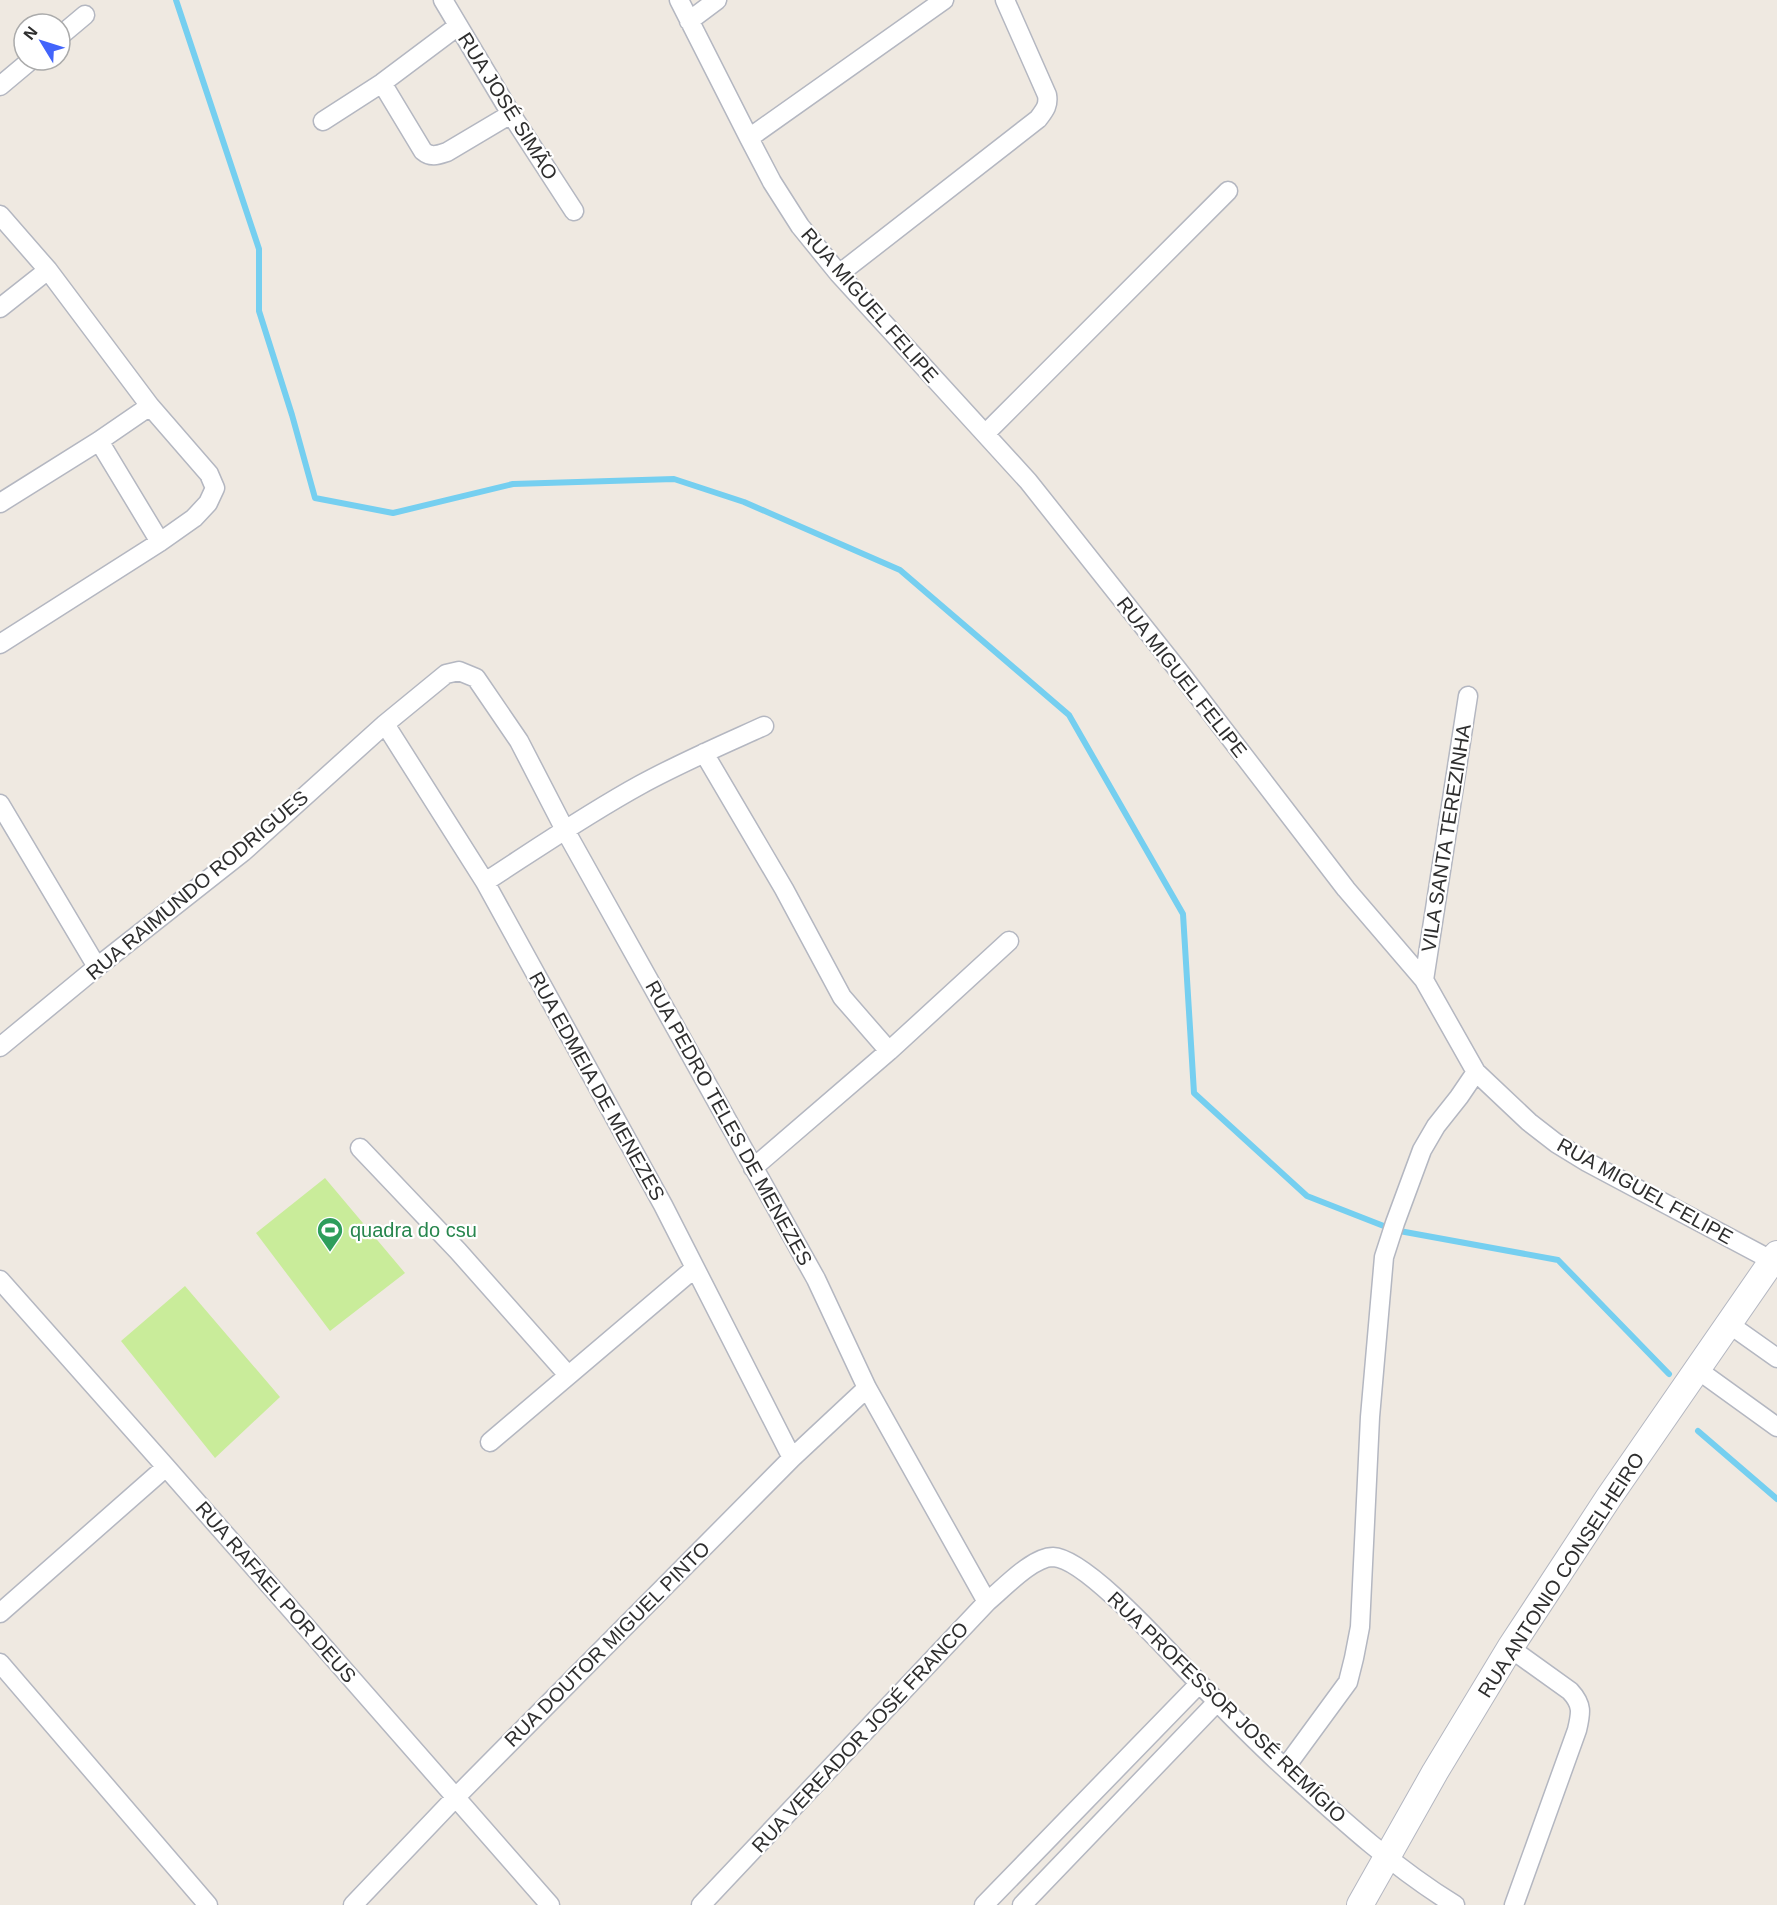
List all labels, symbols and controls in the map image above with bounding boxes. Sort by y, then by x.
north arrow [12,12,72,72]
text: N [20,23,41,43]
street label: RUA JOSÉ SIMÃO [454,28,563,183]
street label: RUA MIGUEL FELIPE [797,223,943,387]
street label: RUA MIGUEL FELIPE [1113,593,1251,761]
street label: VILA SANTA TEREZINHA [1417,722,1475,954]
street label: RUA RAIMUNDO RODRIGUES [82,786,312,984]
street label: RUA EDMEIA DE MENEZES [525,968,669,1204]
street label: RUA PEDRO TELES DE MENEZES [641,977,817,1269]
street label: RUA MIGUEL FELIPE [1553,1134,1737,1248]
sports icon: quadra do csu [315,1215,345,1253]
place label: quadra do csu [350,1219,477,1241]
street label: RUA ANTONIO CONSELHEIRO [1473,1448,1649,1702]
street label: RUA RAFAEL POR DEUS [191,1497,361,1687]
street label: RUA DOUTOR MIGUEL PINTO [500,1537,714,1751]
street label: RUA PROFESSOR JOSÉ REMÍGIO [1103,1587,1351,1827]
street label: RUA VEREADOR JOSÉ FRANCO [747,1617,973,1857]

